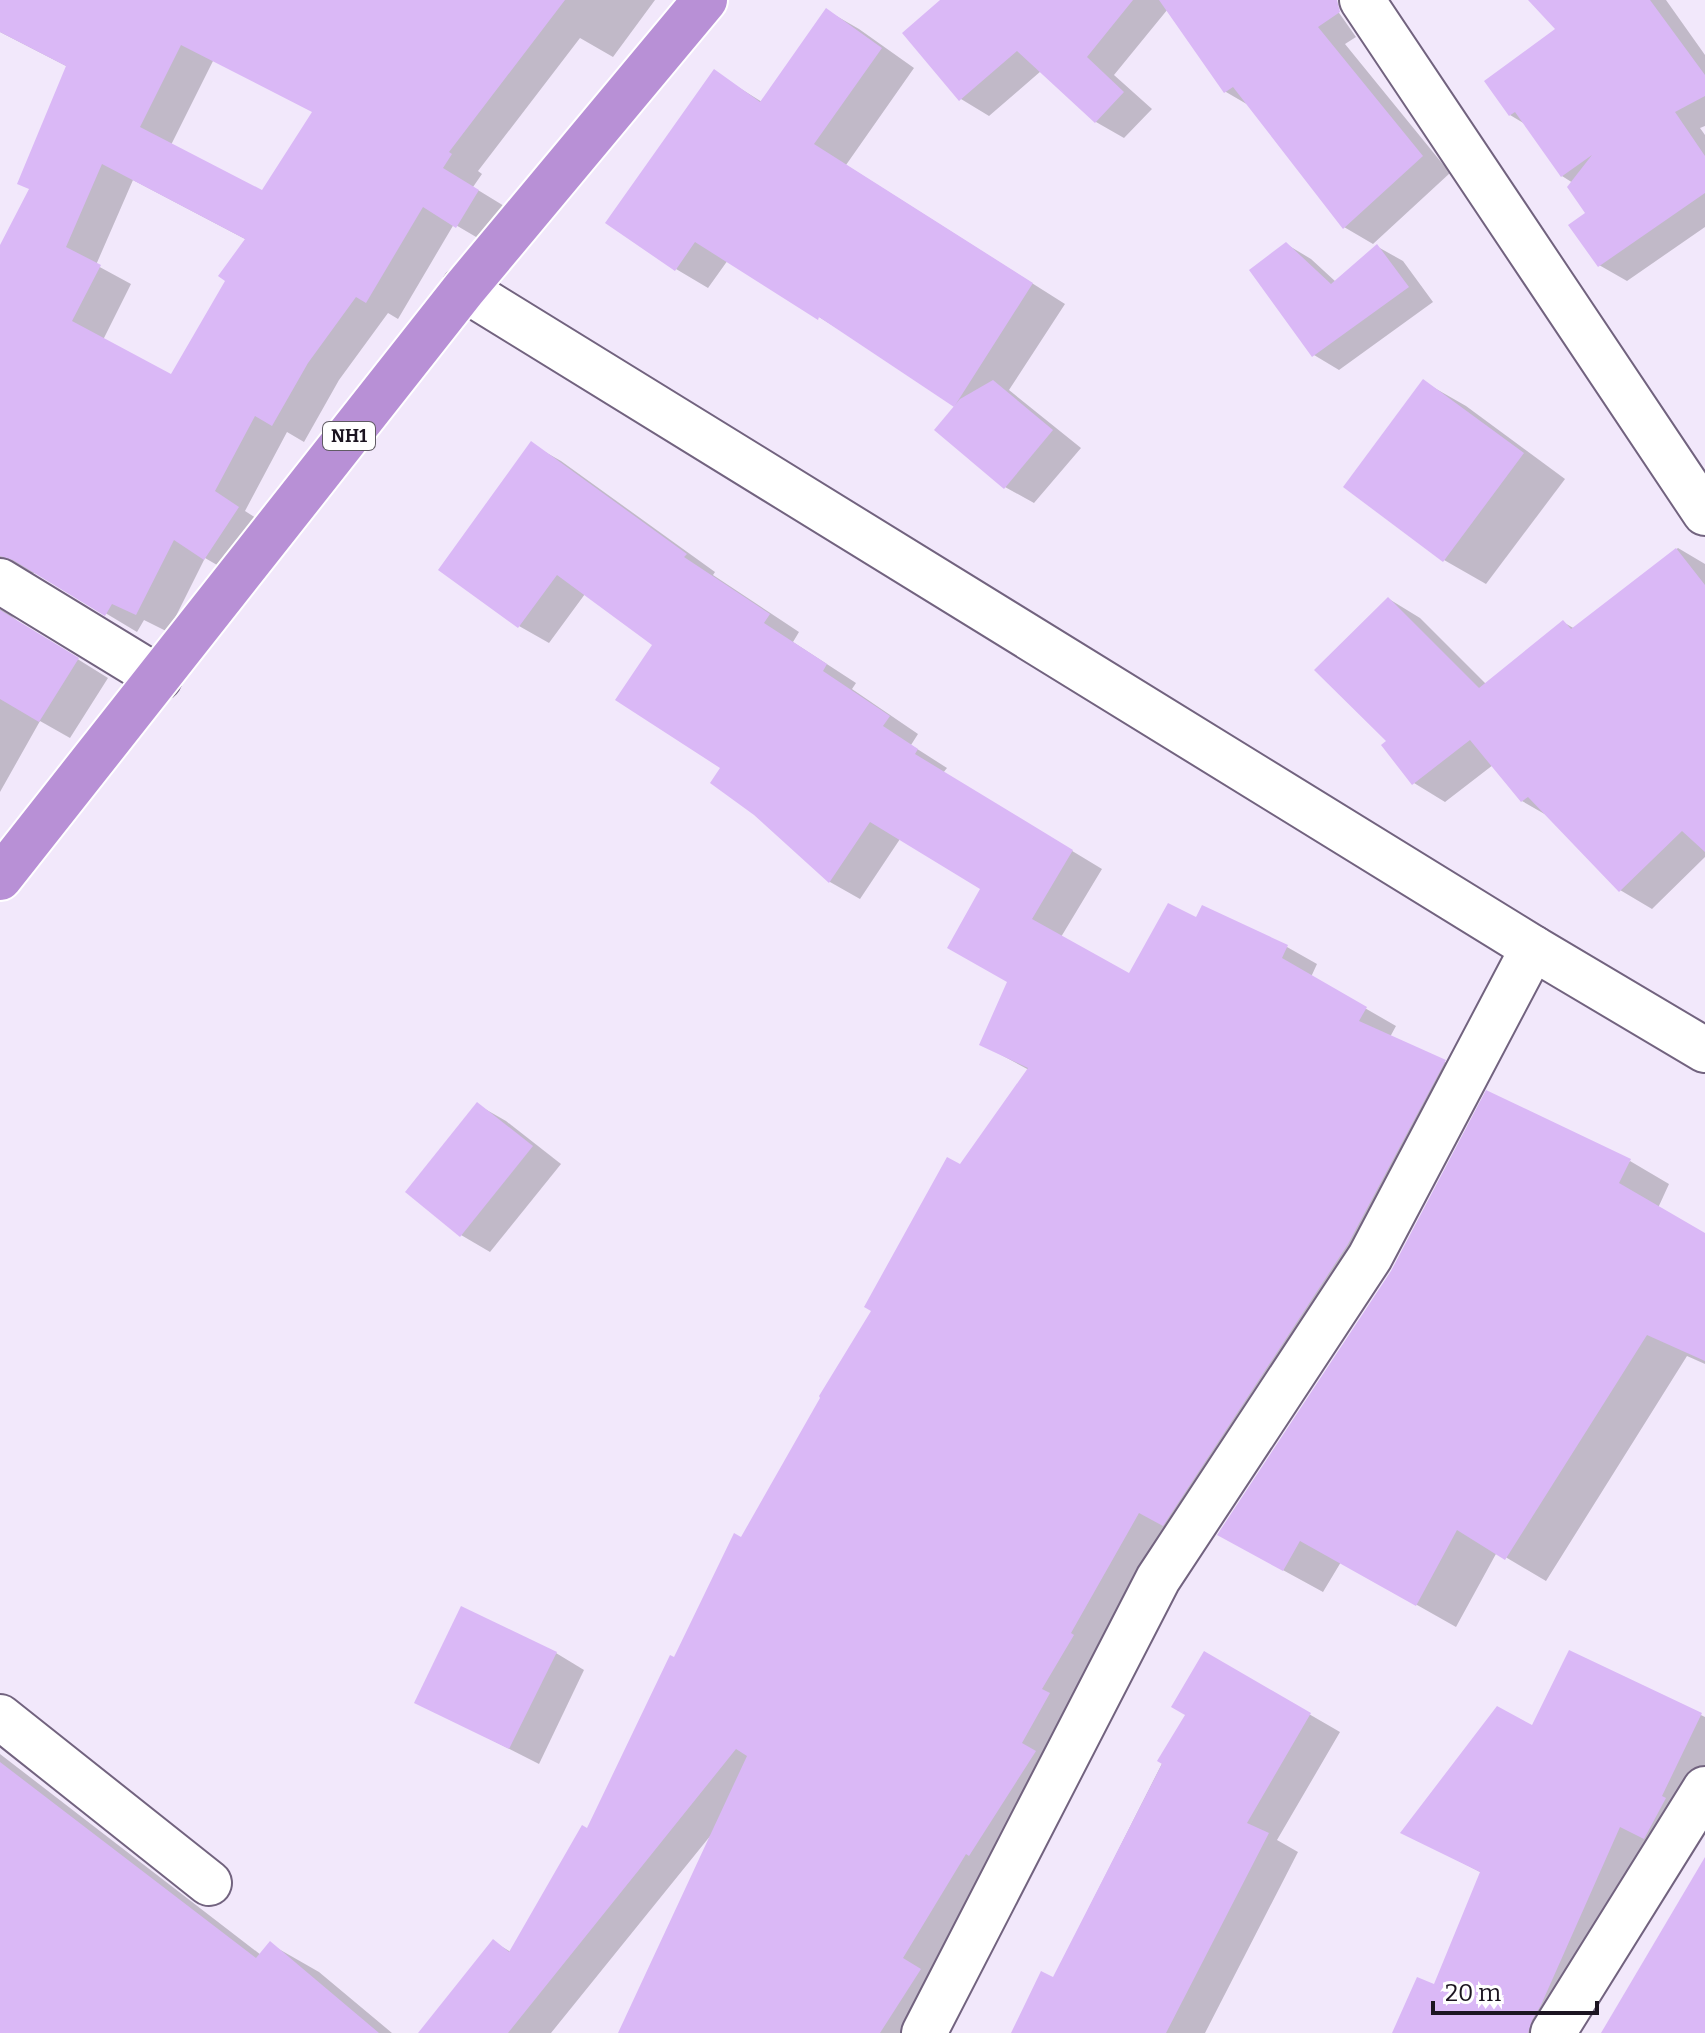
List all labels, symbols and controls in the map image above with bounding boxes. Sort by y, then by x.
road number: NH1 [323,422,375,450]
scale bar [1433,1965,1597,2015]
text: 20 m [1445,1979,1501,2007]

